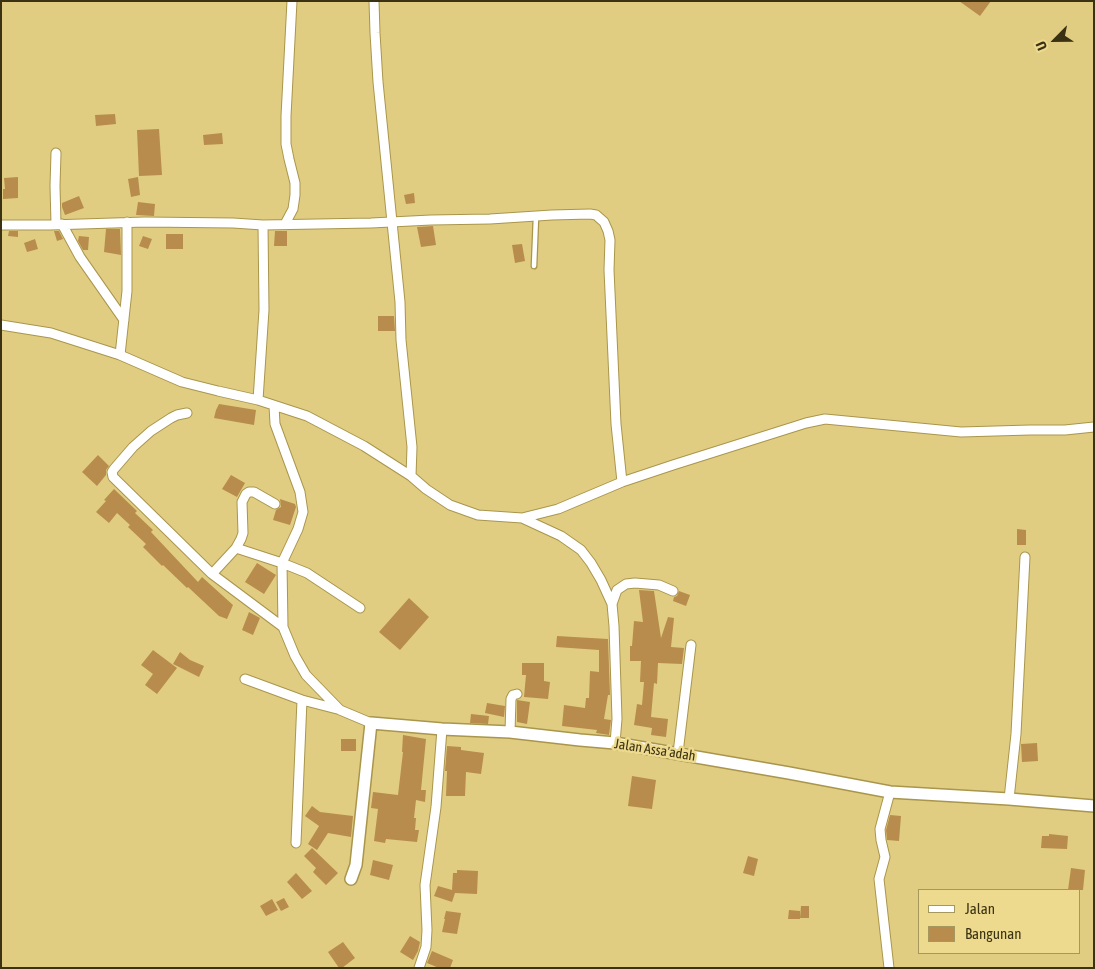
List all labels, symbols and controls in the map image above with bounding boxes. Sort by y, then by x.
north arrow [1030,15,1080,65]
text: U [1032,39,1050,53]
street label: Jalan Assa'adah [613,735,697,765]
legend [918,889,1080,954]
text: Jalan [965,900,995,917]
text: Bangunan [965,925,1022,942]

